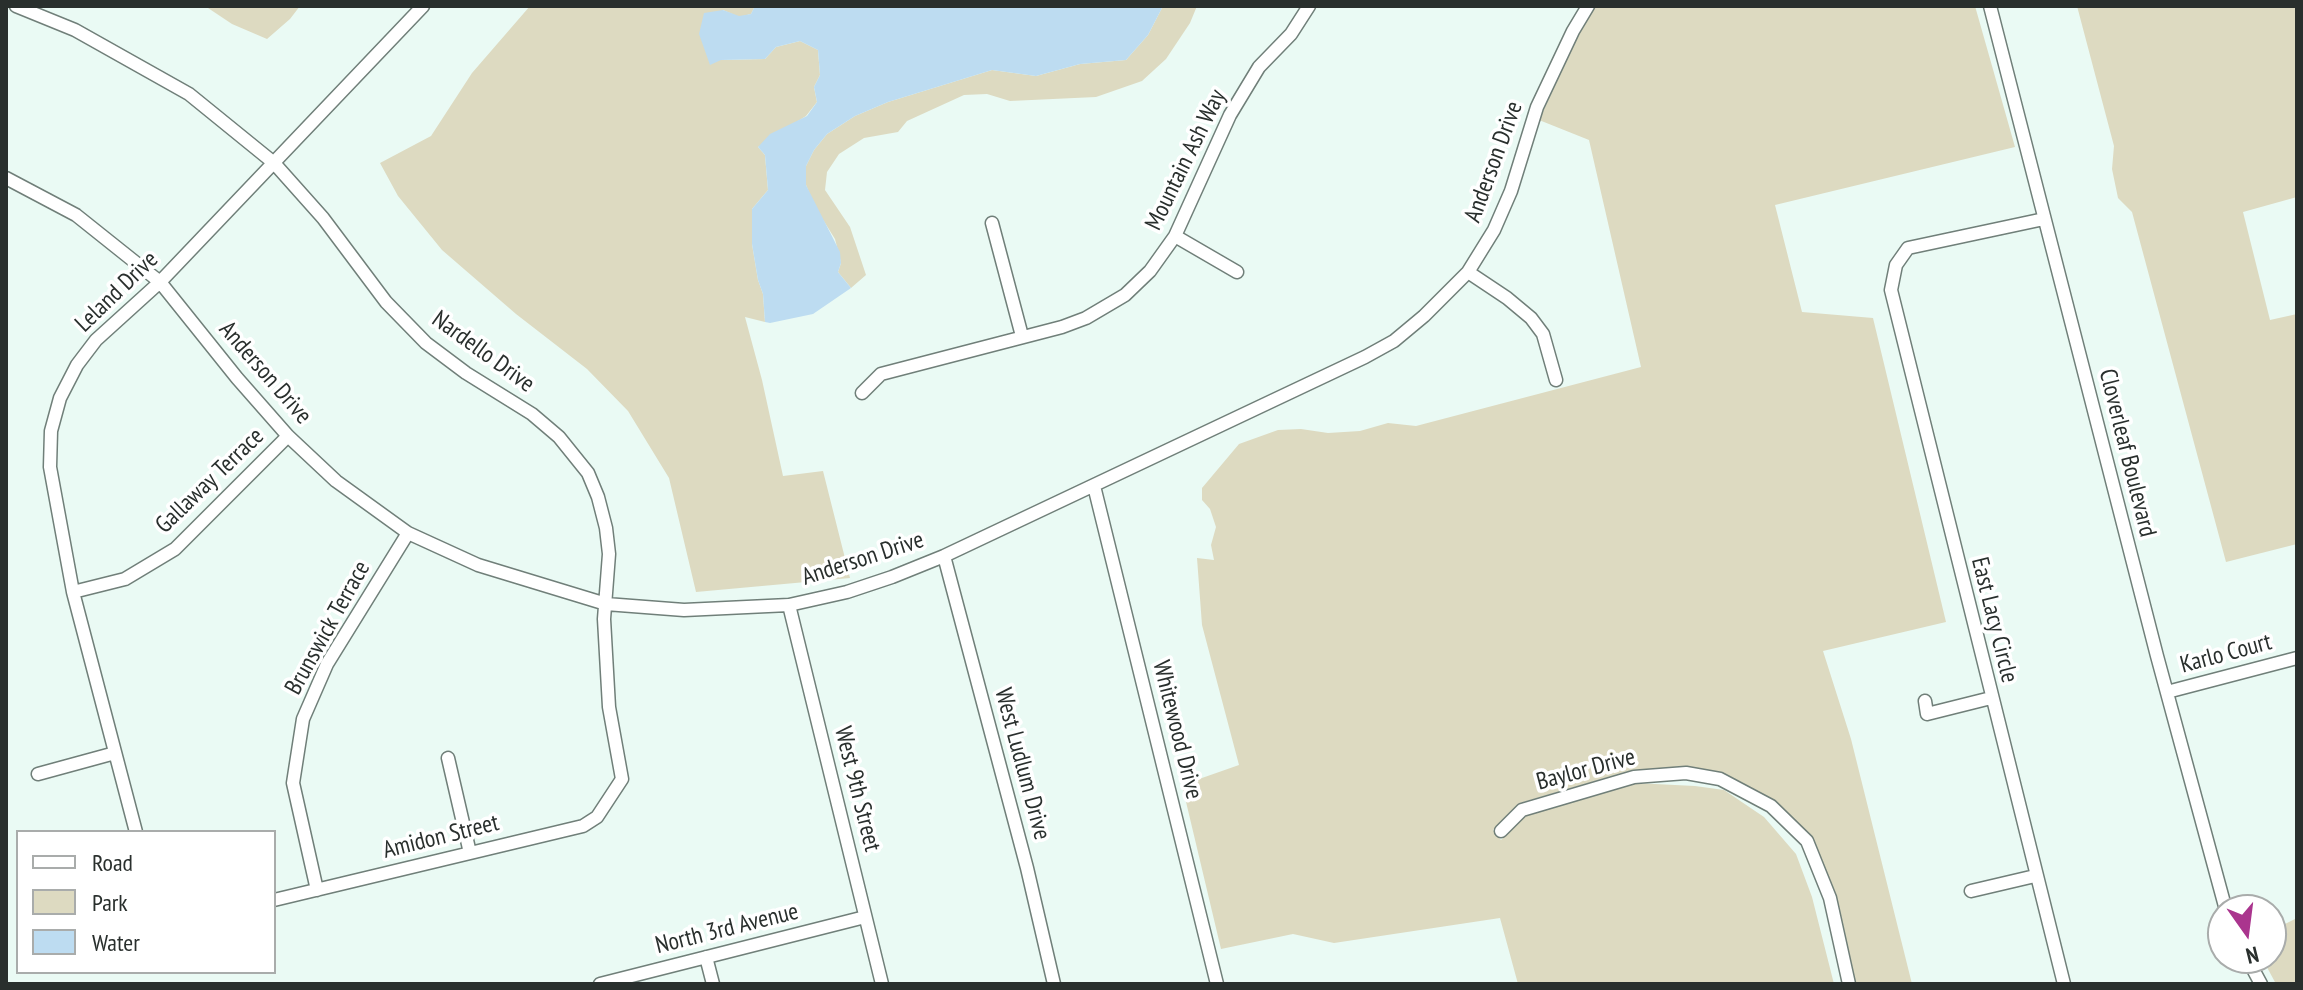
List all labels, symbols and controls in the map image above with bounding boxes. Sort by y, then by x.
street label: Mountain Ash Way [1140,85,1232,235]
street label: Anderson Drive [1459,98,1529,226]
street label: Leland Drive [70,246,164,338]
street label: Nardello Drive [426,305,540,399]
street label: Anderson Drive [213,316,317,430]
street label: Cloverleaf Boulevard [2092,366,2162,540]
street label: Gallaway Terrace [150,422,270,540]
street label: Anderson Drive [798,526,928,592]
street label: East Lacy Circle [1965,554,2023,686]
street label: Brunswick Terrace [279,556,377,700]
street label: Karlo Court [2177,628,2275,680]
street label: Whitewood Drive [1146,658,1208,802]
street label: West Ludlum Drive [988,685,1056,843]
street label: West 9th Street [828,724,886,854]
street label: Baylor Drive [1533,743,1639,797]
street label: Amidon Street [380,809,502,865]
legend [16,830,276,974]
text: Road [92,847,133,878]
text: Park [92,887,128,918]
north arrow [2207,894,2287,974]
street label: North 3rd Avenue [653,897,801,961]
text: Water [92,927,140,958]
text: N [2243,940,2261,970]

